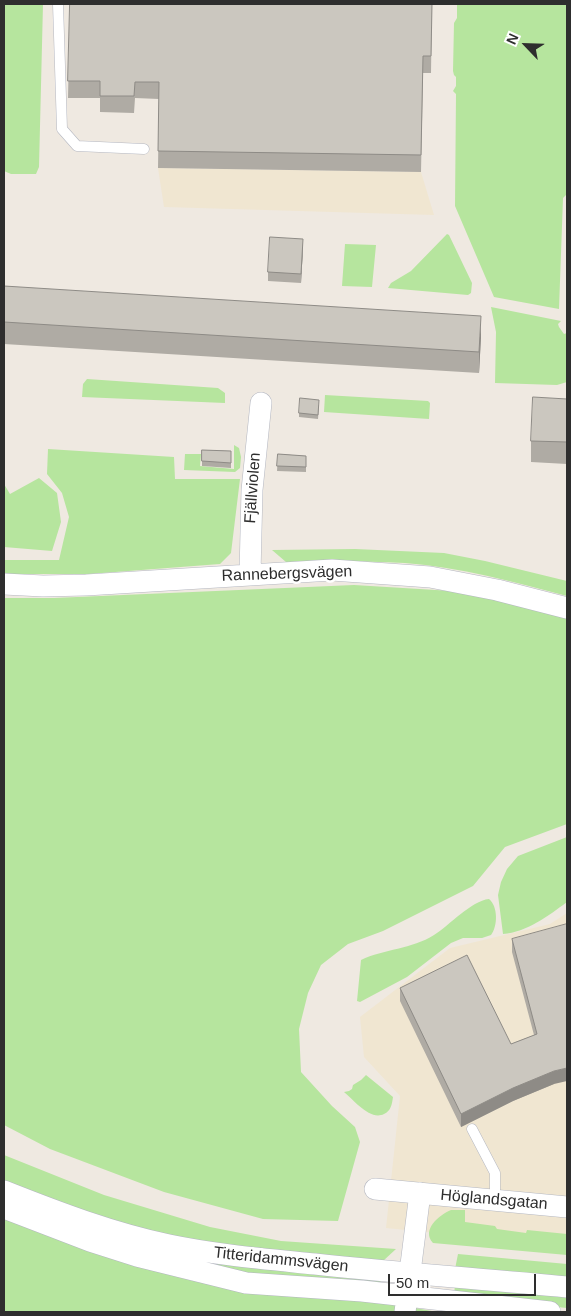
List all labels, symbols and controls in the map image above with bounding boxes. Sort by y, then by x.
north arrow [501,20,551,70]
text: N [503,31,522,47]
street label: Fjällviolen [241,452,265,524]
street label: Rannebergsvägen [221,562,353,586]
street label: Höglandsgatan [440,1186,548,1214]
street label: Titteridammsvägen [213,1243,349,1277]
scale bar [391,1264,538,1296]
text: 50 m [396,1274,429,1291]

